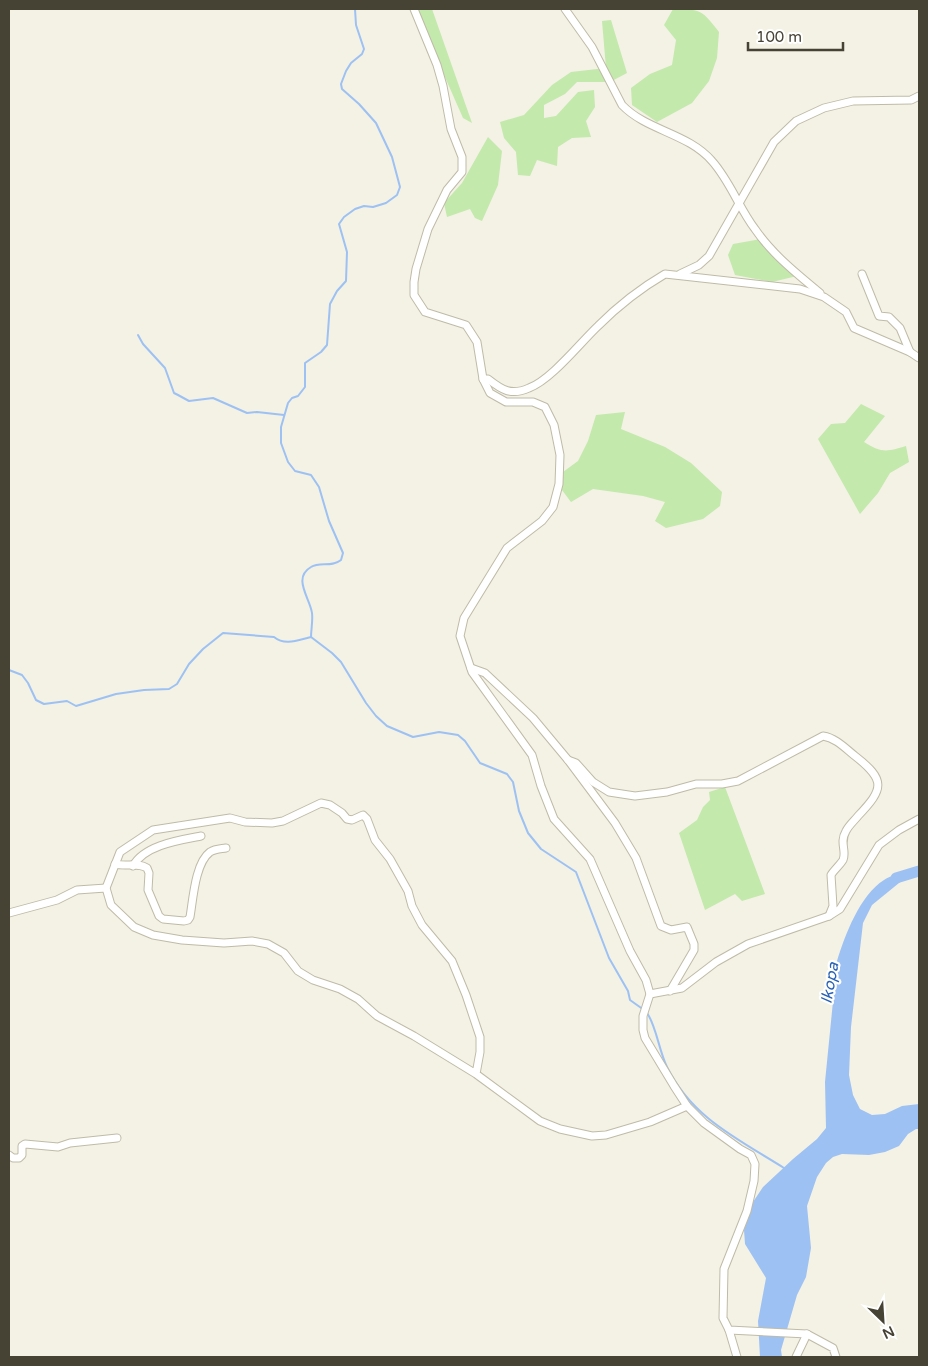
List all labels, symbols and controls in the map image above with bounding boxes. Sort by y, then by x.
scale bar [748,20,843,52]
text: 100 m [756,28,802,46]
water label: Ikopa [817,960,844,1005]
north arrow [858,1296,908,1346]
text: N [880,1322,897,1342]

